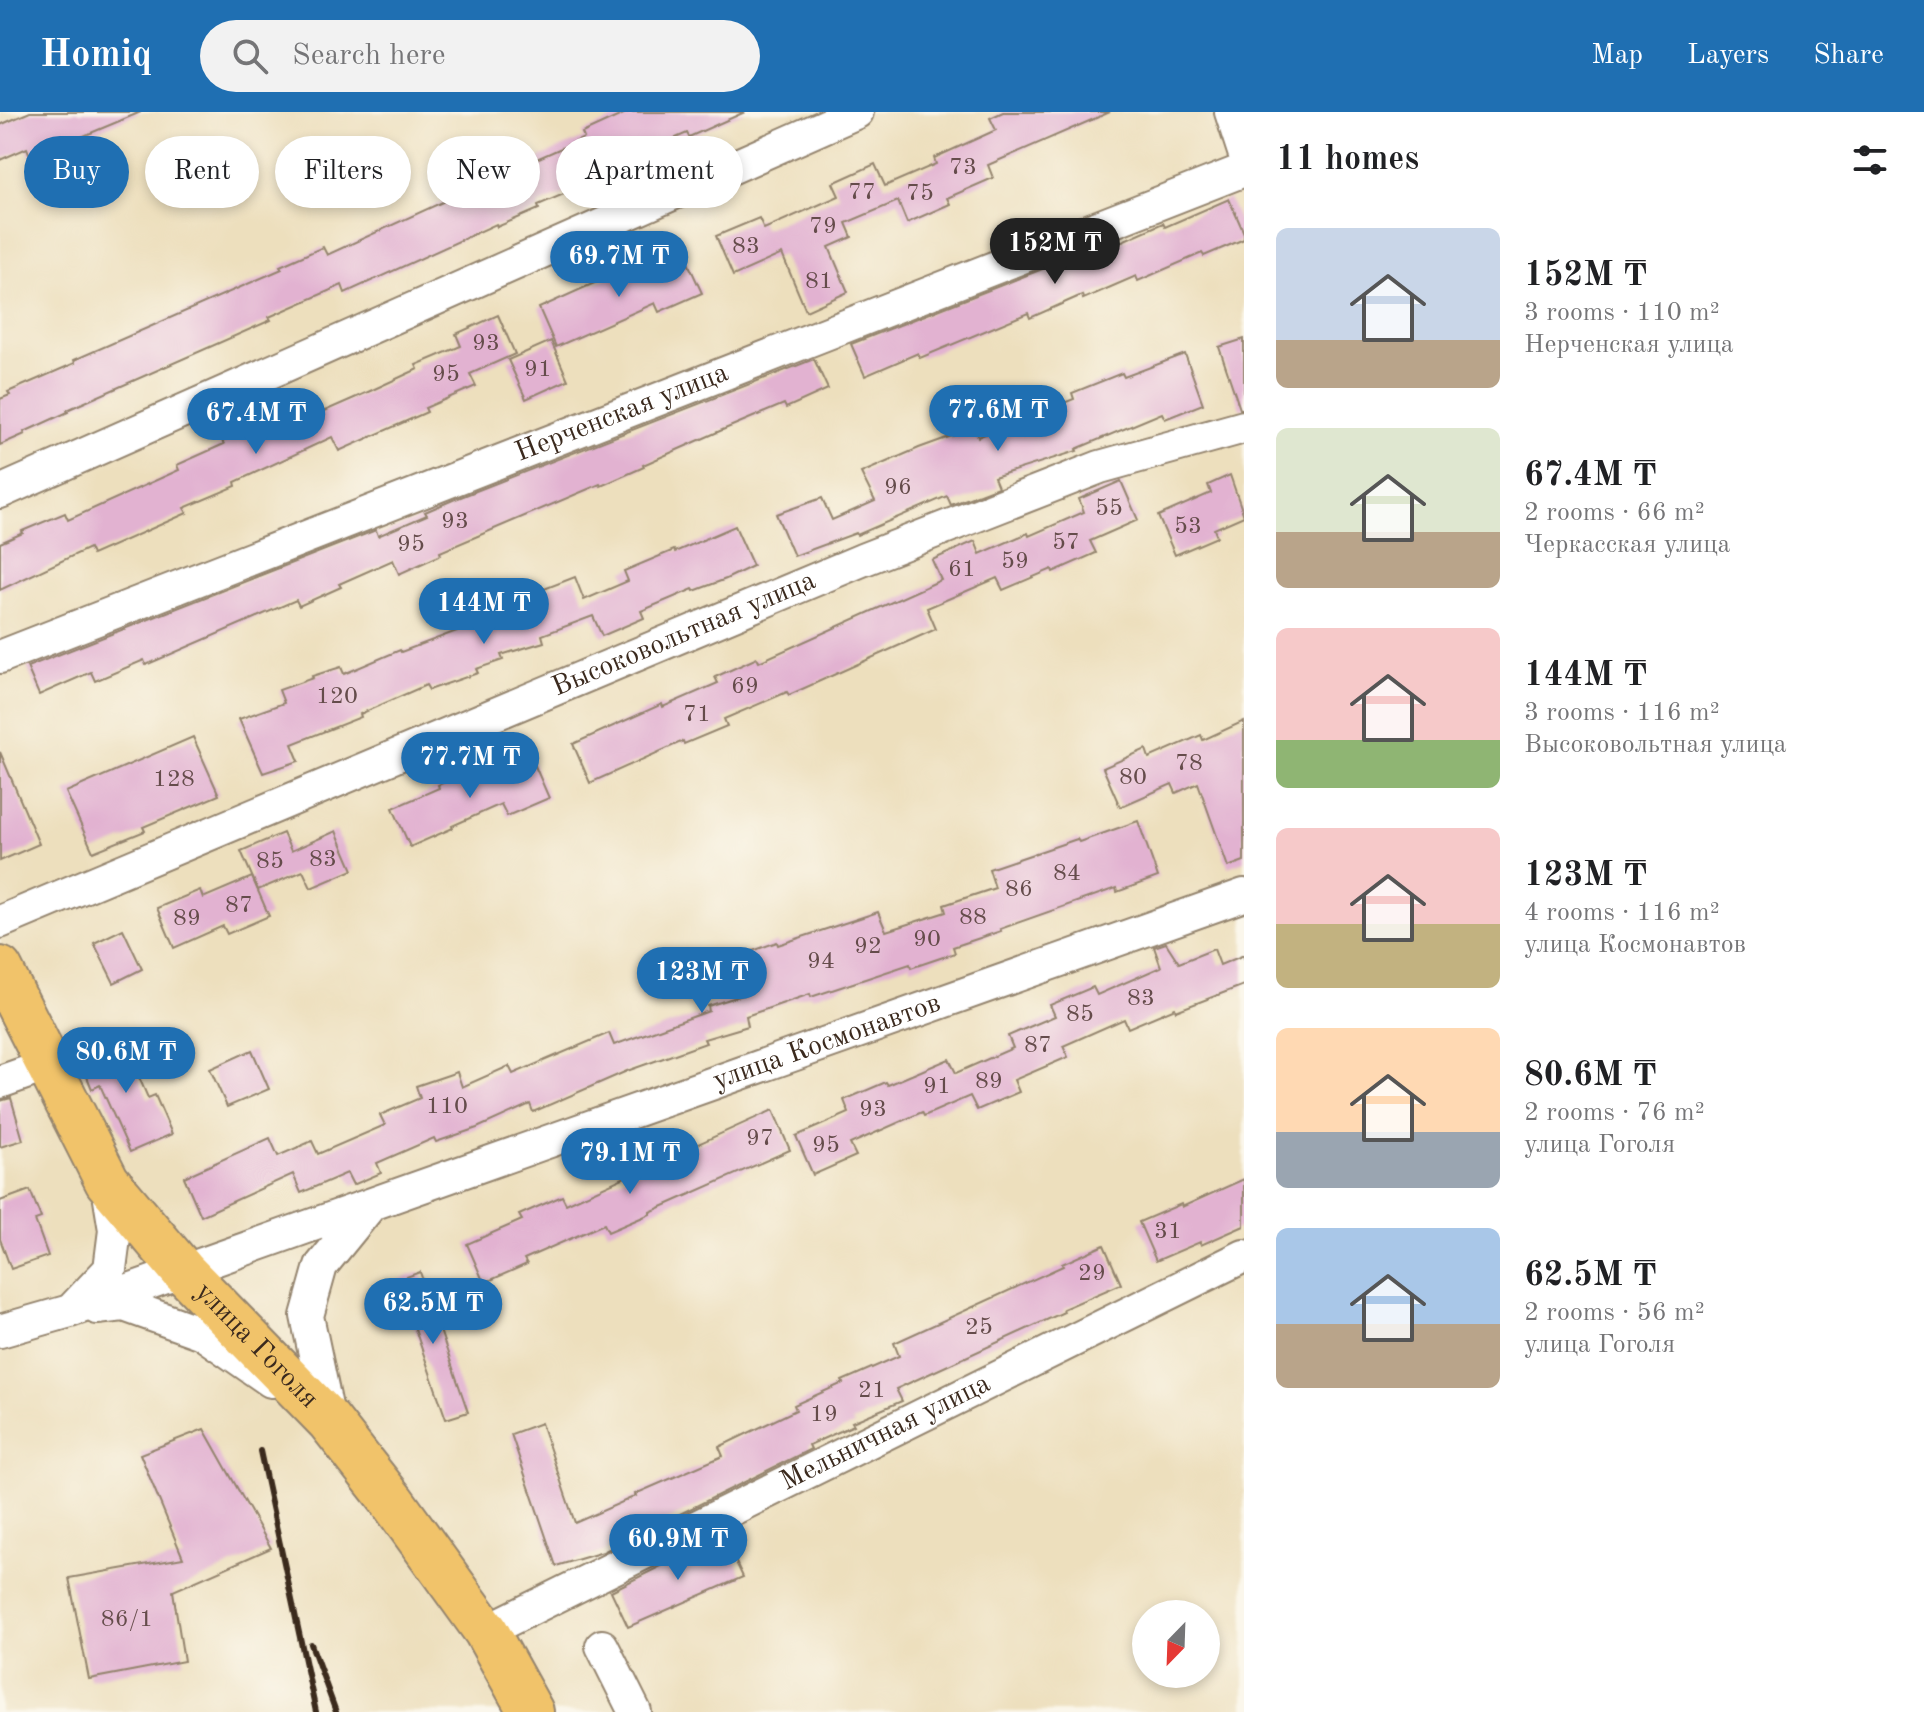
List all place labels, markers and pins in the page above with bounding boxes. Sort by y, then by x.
pin: 152M ₸ [990,218,1120,286]
pin: 69.7M ₸ [545,231,693,299]
pin: 77.6M ₸ [924,385,1072,453]
pin: 67.4M ₸ [182,388,330,456]
pin: 144M ₸ [419,578,549,646]
pin: 77.7M ₸ [396,732,544,800]
pin: 123M ₸ [637,947,767,1015]
pin: 80.6M ₸ [52,1027,200,1095]
pin: 79.1M ₸ [556,1128,704,1196]
pin: 62.5M ₸ [359,1278,507,1346]
pin: 60.9M ₸ [604,1514,752,1582]

